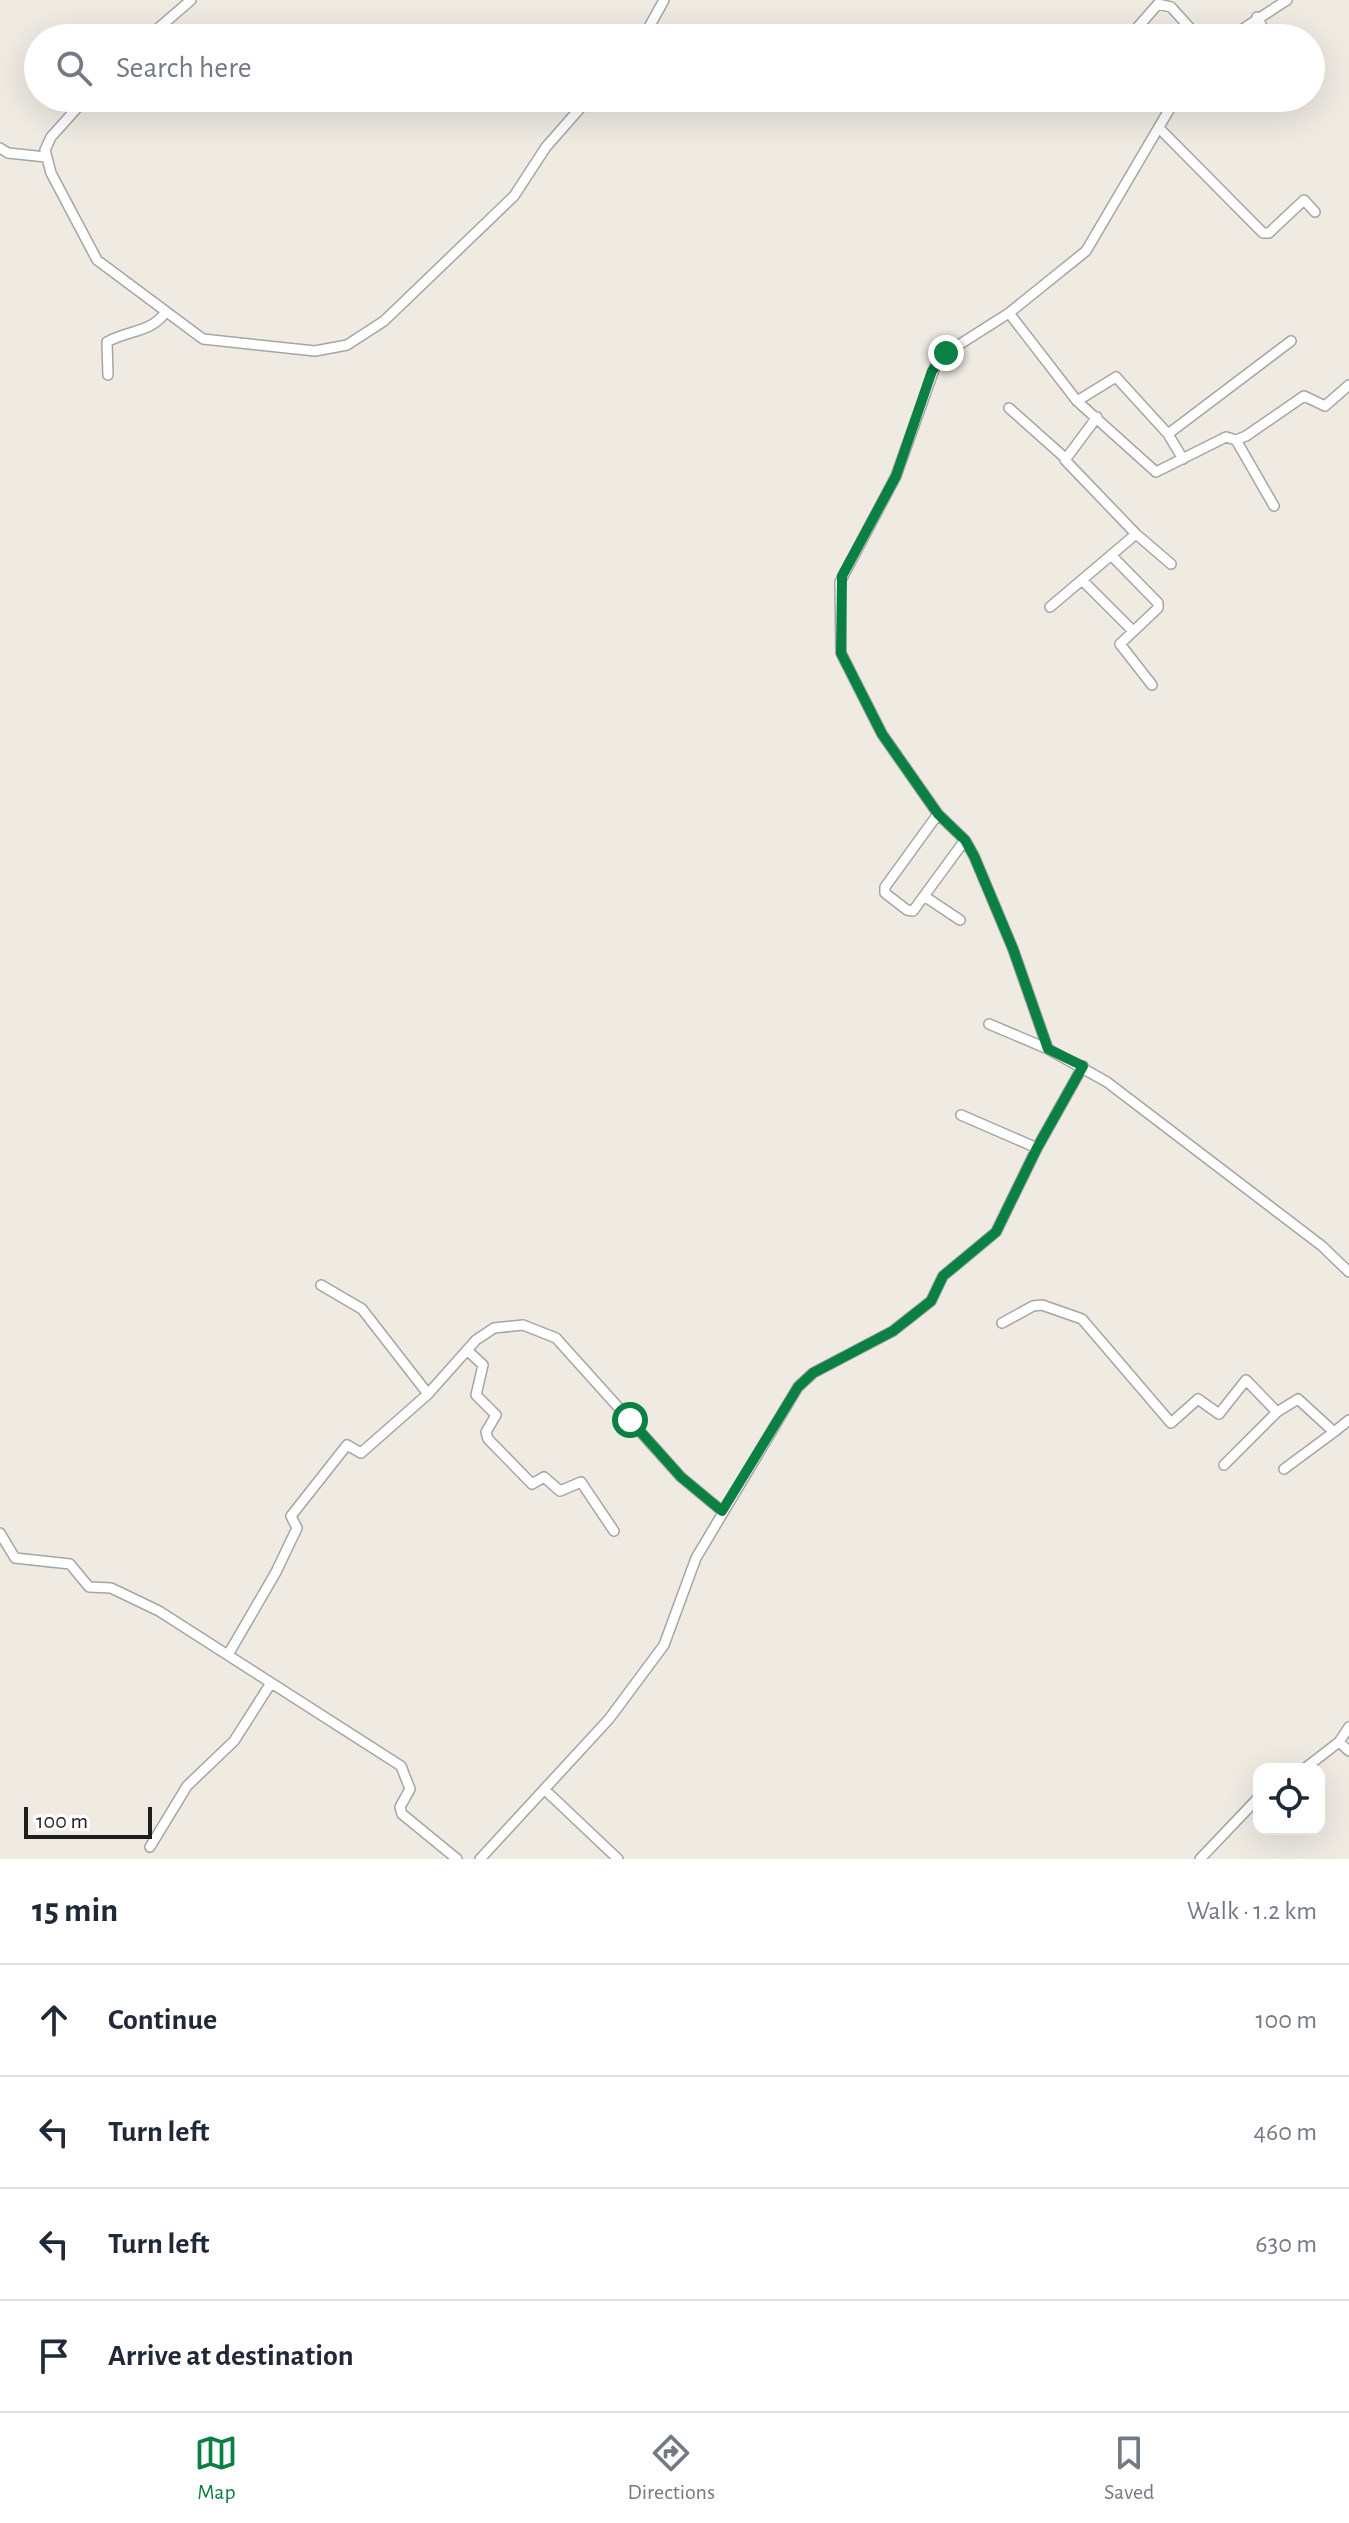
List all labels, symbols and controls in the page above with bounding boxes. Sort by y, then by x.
search box [24,24,1325,112]
icon: search [52,46,96,90]
text: Search here [116,53,252,83]
route end [928,335,964,371]
route start [612,1402,648,1438]
map controls [1253,1763,1325,1835]
button: locate [1253,1763,1325,1835]
scale bar [24,1803,152,1839]
text: 100 m [36,1810,88,1832]
text: 15 min [32,1894,118,1928]
text: Walk · 1.2 km [1187,1898,1317,1924]
icon: ahead [32,1998,76,2042]
text: Continue [108,2005,217,2035]
text: 100 m [1256,2007,1317,2033]
icon: left [32,2110,76,2154]
text: Turn left [108,2117,209,2147]
text: 460 m [1253,2119,1317,2145]
icon: left [32,2222,76,2266]
text: Turn left [108,2229,209,2259]
text: 630 m [1255,2231,1317,2257]
icon: arrive [32,2334,76,2378]
text: Arrive at destination [108,2341,354,2371]
tab: Map [194,2431,238,2505]
tab: Directions [627,2431,715,2505]
tab: Saved [1104,2431,1154,2505]

